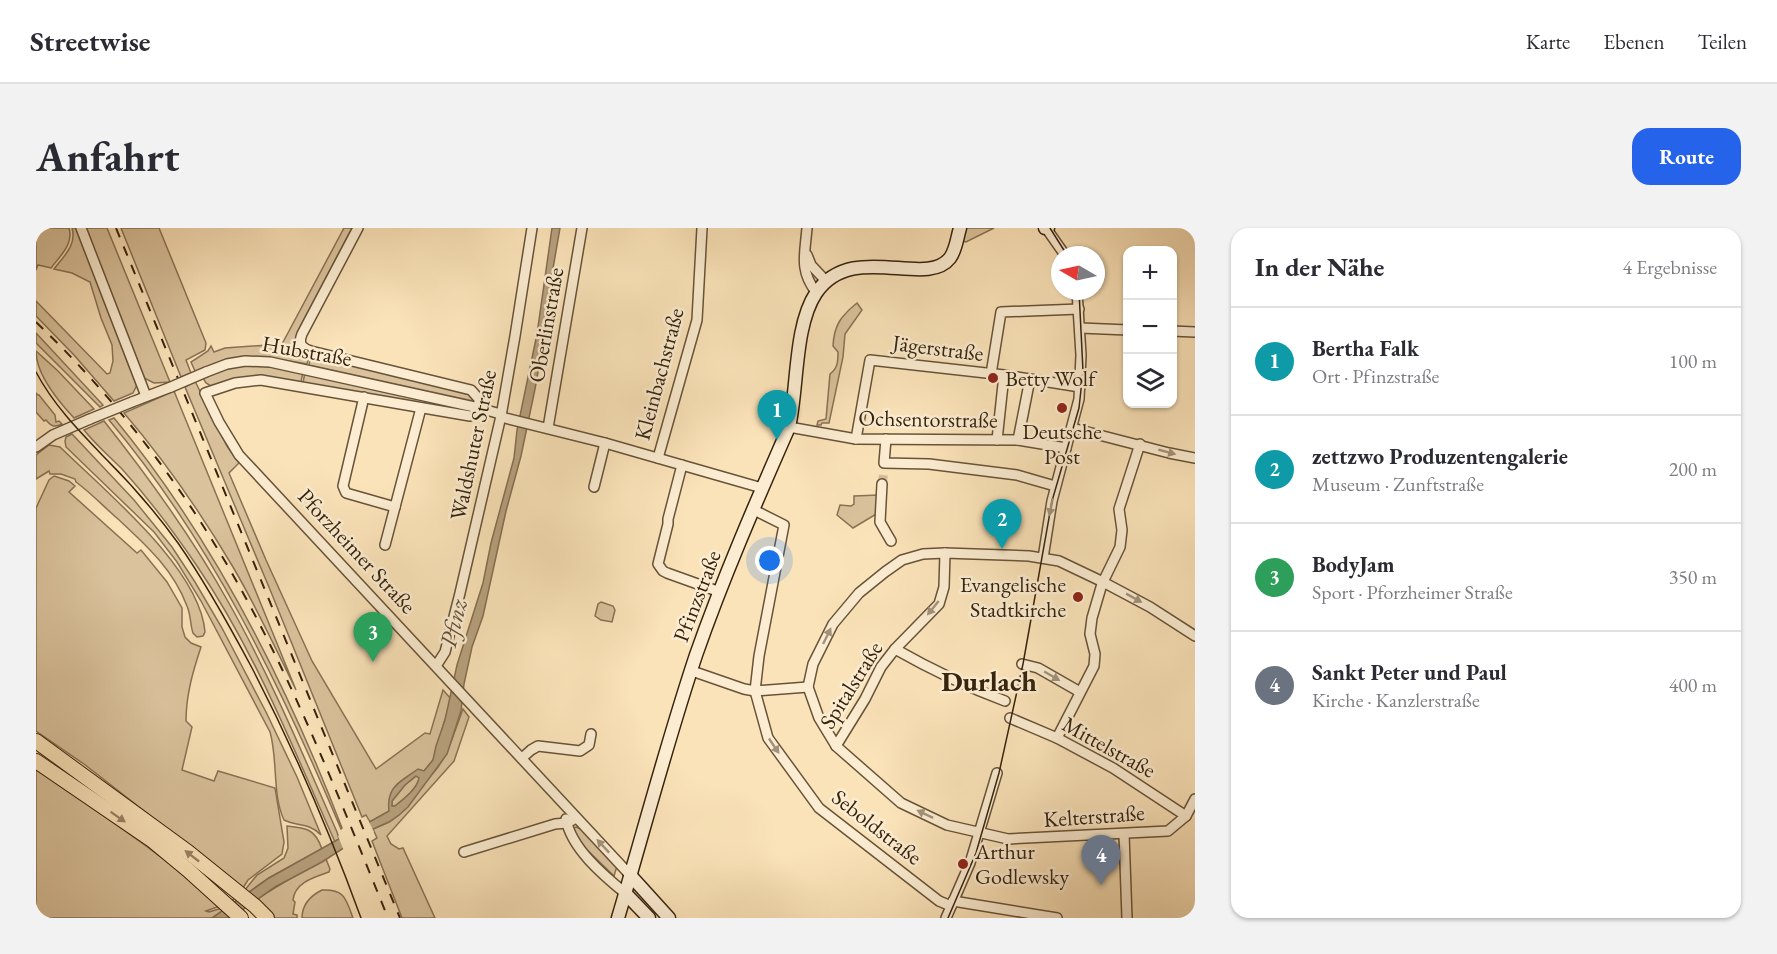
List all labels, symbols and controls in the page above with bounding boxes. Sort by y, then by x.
text: Streetwise [30,23,150,59]
text: Karte [1526,28,1570,55]
text: Ebenen [1603,28,1664,55]
text: Teilen [1697,28,1747,55]
button: Route [1632,128,1741,185]
text: Anfahrt [36,129,179,184]
north arrow [1051,246,1105,300]
map controls [1123,246,1177,408]
button: + [1123,246,1177,300]
text: In der Nähe [1255,250,1384,284]
text: 4 Ergebnisse [1622,254,1717,280]
street label: Oberlinstraße [522,265,570,385]
button: − [1123,300,1177,354]
street label: Kleinbachstraße [627,304,691,443]
street label: Jägerstraße [889,328,986,368]
street label: Hubstraße [260,329,355,373]
text: Bertha Falk [1312,334,1419,363]
text: 1 [1269,348,1280,374]
text: 100 m [1669,348,1717,374]
button: layers [1123,354,1177,408]
text: Ort · Pfinzstraße [1312,363,1439,389]
place label: Betty Wolf [1005,364,1098,393]
street label: Waldshuter Straße [443,367,503,523]
marker: Betty Wolf [986,371,1000,385]
pin: 1 [758,390,796,440]
marker: Deutsche Post [1055,401,1069,415]
street label: Ochsentorstraße [858,403,998,435]
place label: Deutsche Post [1022,417,1102,471]
text: zettzwo Produzentengalerie [1312,442,1568,471]
one-way arrow [1158,448,1176,458]
text: 2 [1269,456,1280,482]
text: 200 m [1669,456,1717,482]
text: Museum · Zunftstraße [1312,471,1484,497]
street label: Pforzheimer Straße [292,482,423,620]
one-way arrow [1046,498,1055,517]
pin: 2 [982,500,1022,549]
street label: Pfinzstraße [666,546,728,646]
your location [755,546,784,575]
text: BodyJam [1312,550,1395,579]
text: 3 [1269,564,1280,590]
text: 350 m [1669,564,1717,590]
place label: Evangelische Stadtkirche [960,570,1066,624]
text: Sport · Pforzheimer Straße [1312,579,1513,605]
marker: Evangelische Stadtkirche [1071,590,1085,604]
one-way arrow [1126,593,1143,603]
water label: Pfinz [432,595,474,651]
one-way arrow [927,600,940,616]
pin: 3 [354,612,392,662]
one-way arrow [822,628,831,645]
street label: Spitalstraße [813,635,889,734]
text: Sankt Peter und Paul [1312,658,1507,687]
district label: Durlach [941,663,1037,699]
one-way arrow [1044,671,1061,681]
text: 4 [1269,672,1280,698]
text: 400 m [1669,672,1717,698]
text: Kirche · Kanzlerstraße [1312,687,1480,713]
street label: Mittelstraße [1057,709,1161,785]
one-way arrow [768,737,780,753]
street label: Seboldstraße [826,783,928,872]
street label: Kelterstraße [1042,798,1146,834]
one-way arrow [916,810,933,819]
one-way arrow [109,811,125,823]
pin: 4 [1082,836,1120,885]
place label: Arthur Godlewsky [974,837,1069,891]
one-way arrow [597,840,611,854]
one-way arrow [184,849,200,862]
marker: Arthur Godlewsky [956,857,970,871]

